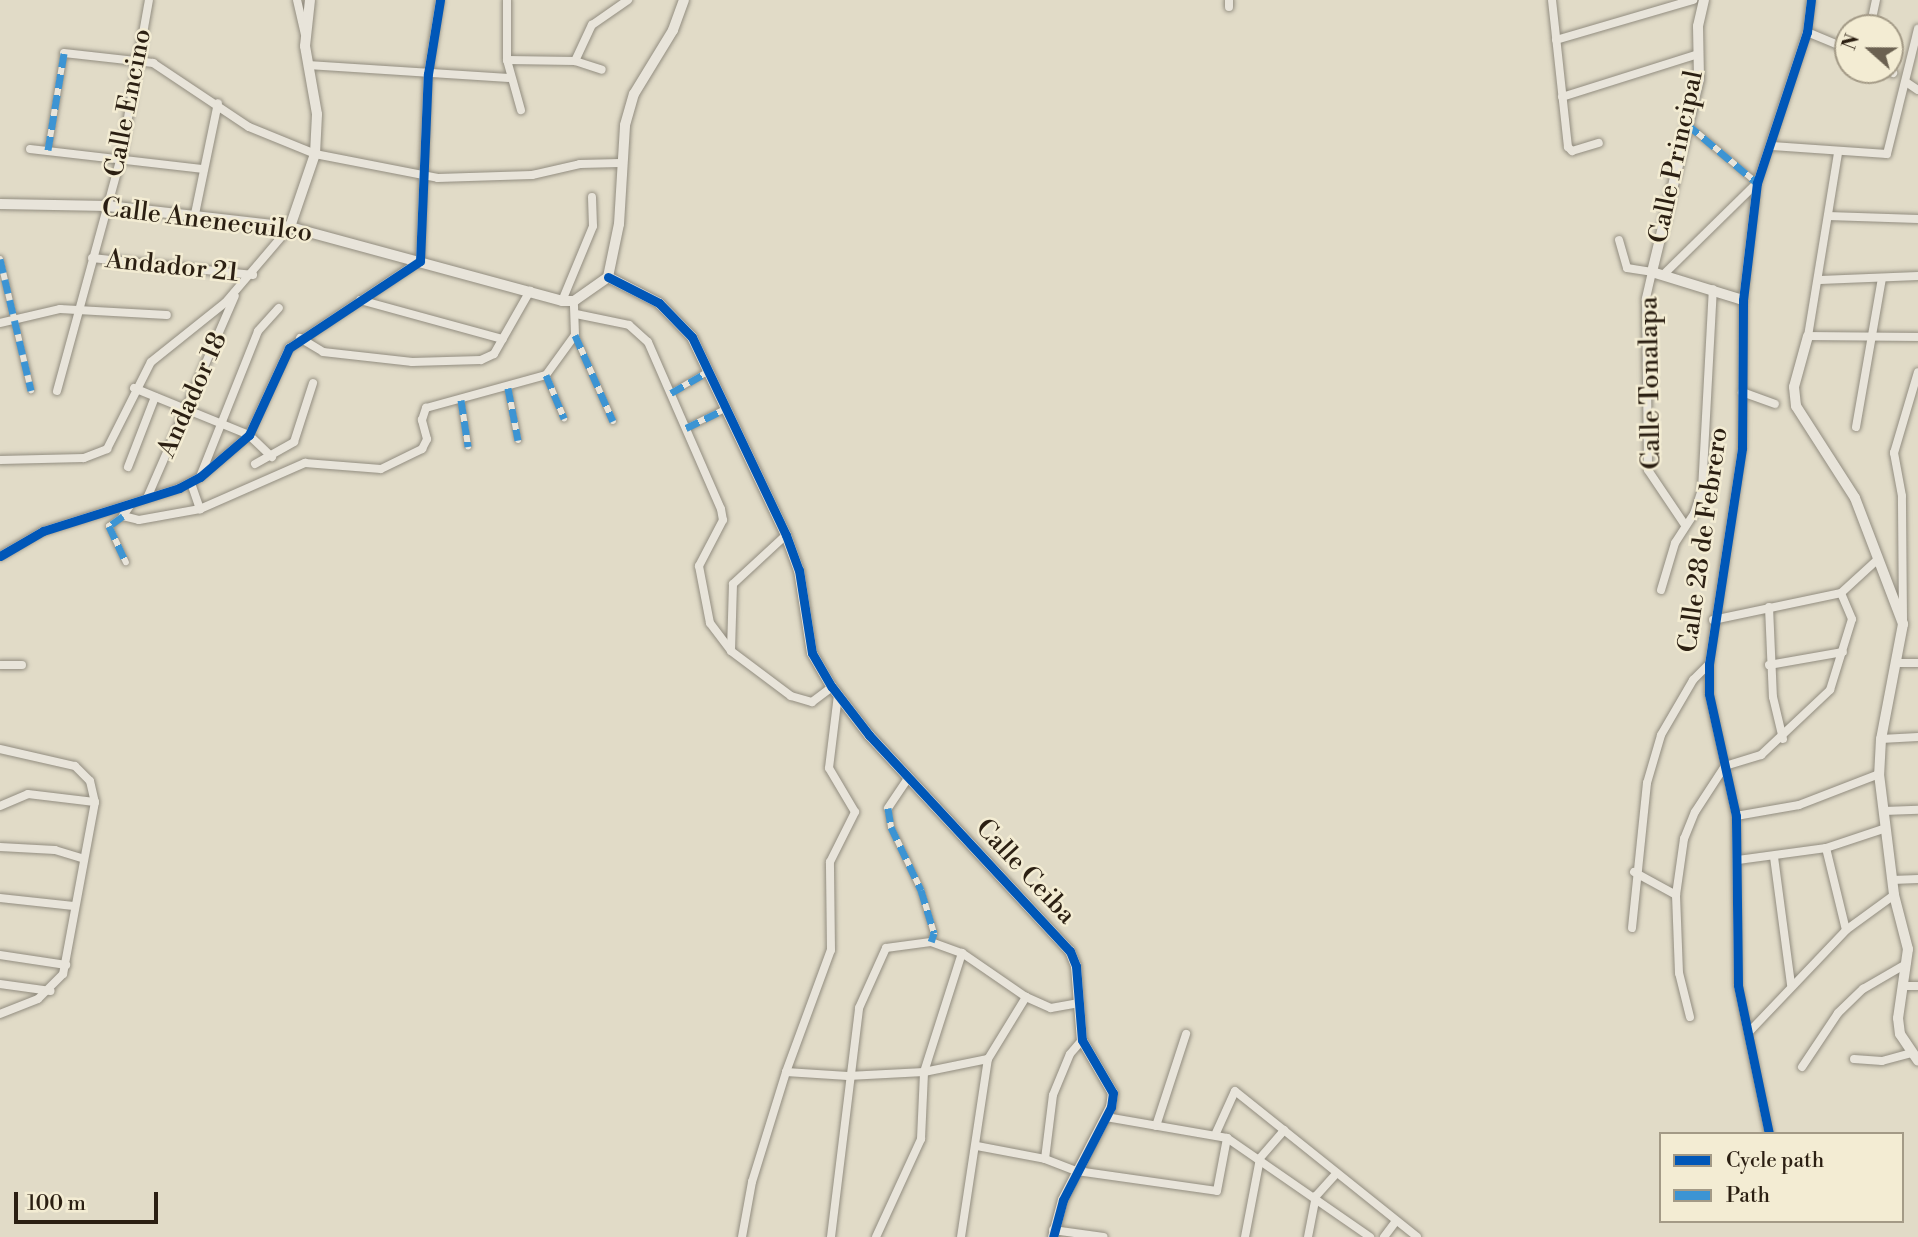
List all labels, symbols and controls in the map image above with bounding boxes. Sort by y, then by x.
north arrow [1834,14,1904,84]
street label: Calle Encino [99,26,159,180]
text: N [1837,31,1865,54]
street label: Calle Principal [1643,68,1711,246]
street label: Calle Anenecuilco [100,193,314,249]
street label: Andador 21 [104,245,240,289]
street label: Calle Tonalapa [1634,296,1668,470]
street label: Andador 18 [152,328,234,462]
street label: Calle 28 de Febrero [1673,425,1735,655]
street label: Calle Ceiba [968,813,1082,931]
legend [1659,1132,1904,1223]
text: Cycle path [1726,1148,1824,1174]
scale bar [18,1178,161,1222]
text: Path [1726,1183,1770,1209]
text: 100 m [27,1191,86,1217]

